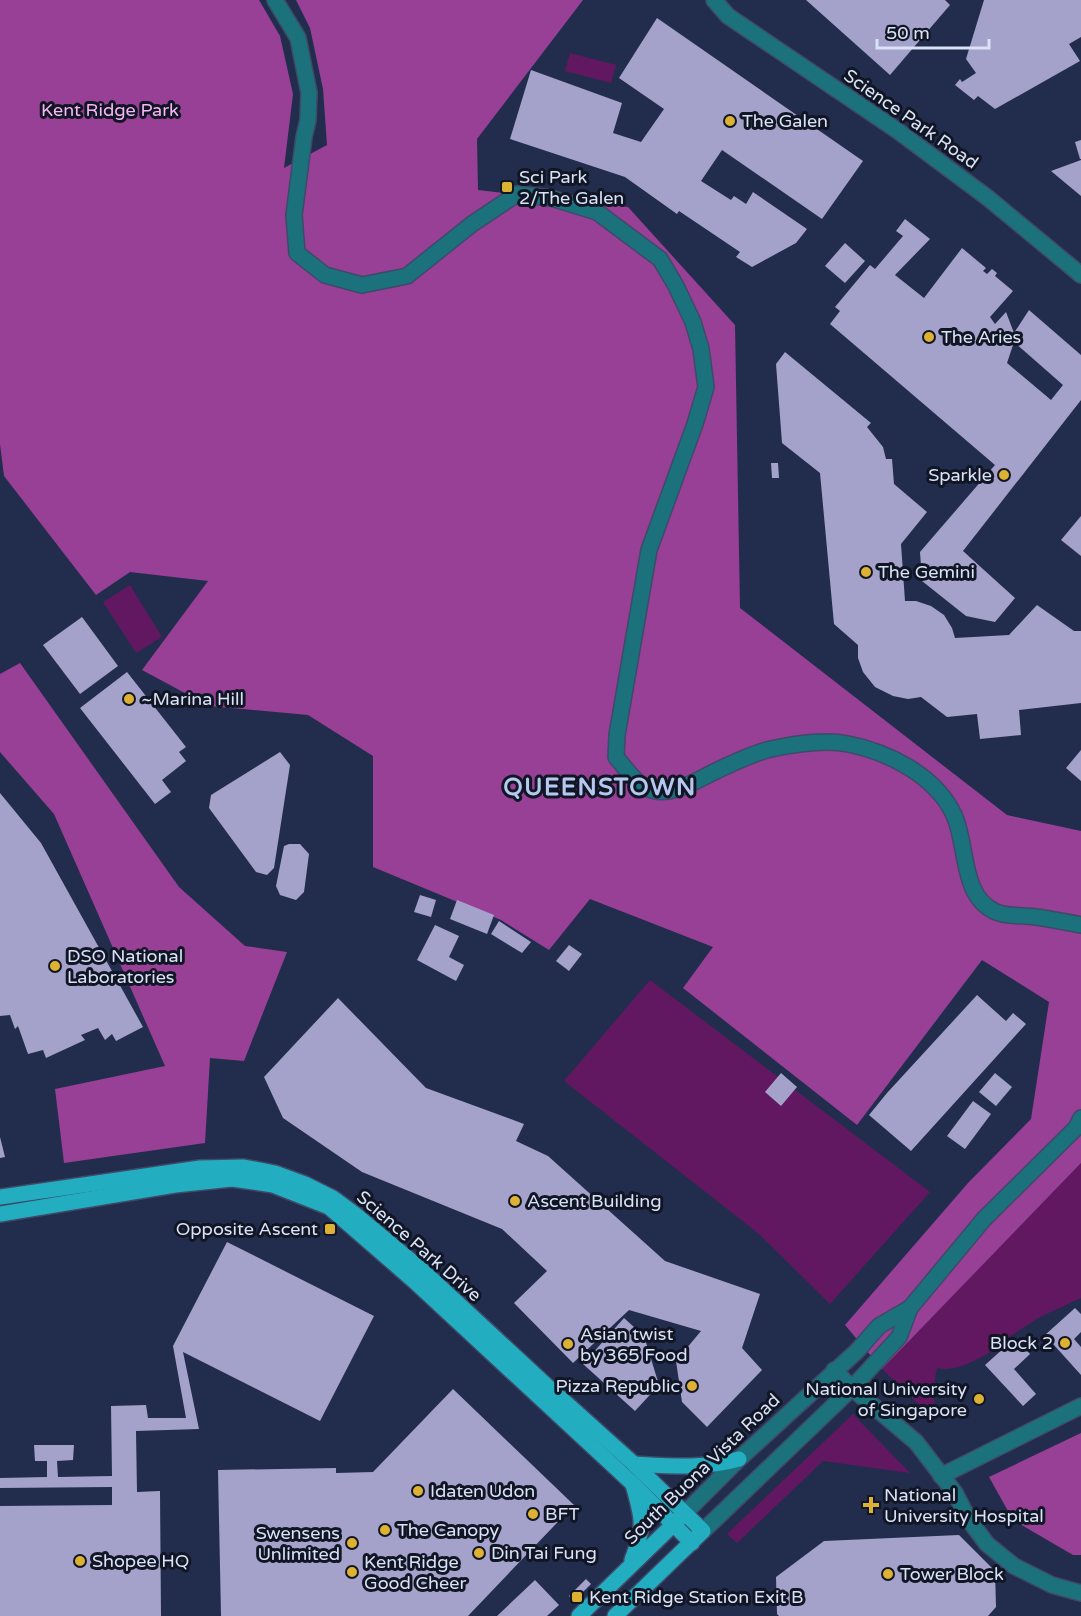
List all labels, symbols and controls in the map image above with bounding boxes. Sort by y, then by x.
scale bar [877,12,990,50]
text: 50 m [886,22,930,44]
street label: Science Park Road [840,64,982,174]
park label: Kent Ridge Park [41,99,179,121]
place label: The Galen [742,110,828,132]
marker: The Galen [723,114,737,128]
place label: Sci Park 2/The Galen [519,166,624,209]
marker: Sci Park 2/The Galen [500,180,514,194]
place label: The Aries [941,326,1021,348]
marker: The Aries [922,330,936,344]
place label: Sparkle [928,464,992,486]
marker: Sparkle [997,468,1011,482]
place label: The Gemini [878,561,975,583]
marker: The Gemini [859,565,873,579]
place label: ~Marina Hill [141,688,244,710]
marker: ~Marina Hill [122,692,136,706]
district label: QUEENSTOWN [503,773,697,802]
place label: DSO National Laboratories [67,945,183,988]
marker: DSO National Laboratories [48,959,62,973]
street label: Science Park Drive [352,1186,486,1306]
place label: Ascent Building [527,1190,662,1212]
marker: Ascent Building [508,1194,522,1208]
place label: Opposite Ascent [176,1218,318,1240]
marker: Opposite Ascent [323,1222,337,1236]
place label: Asian twist by 365 Food [580,1323,688,1366]
place label: Block 2 [990,1332,1053,1354]
marker: Block 2 [1058,1336,1072,1350]
marker: Asian twist by 365 Food [561,1337,575,1351]
place label: Pizza Republic [556,1375,680,1397]
place label: National University of Singapore [805,1378,967,1421]
marker: Pizza Republic [685,1379,699,1393]
street label: South Buona Vista Road [620,1389,784,1549]
marker: National University of Singapore [972,1392,986,1406]
place label: Idaten Udon [430,1480,535,1502]
marker: Idaten Udon [411,1484,425,1498]
place label: National University Hospital [884,1484,1044,1527]
marker: National University Hospital [862,1496,880,1514]
place label: BFT [545,1503,579,1525]
marker: BFT [526,1507,540,1521]
place label: The Canopy [397,1519,499,1541]
place label: Swensens Unlimited [256,1522,340,1565]
marker: The Canopy [378,1523,392,1537]
marker: Swensens Unlimited [345,1536,359,1550]
place label: Din Tai Fung [491,1542,597,1564]
marker: Din Tai Fung [472,1546,486,1560]
place label: Shopee HQ [92,1550,189,1572]
place label: Kent Ridge Good Cheer [364,1551,466,1594]
marker: Shopee HQ [73,1554,87,1568]
place label: Tower Block [900,1563,1004,1585]
marker: Kent Ridge Good Cheer [345,1565,359,1579]
marker: Tower Block [881,1567,895,1581]
place label: Kent Ridge Station Exit B [589,1586,804,1608]
marker: Kent Ridge Station Exit B [570,1590,584,1604]

